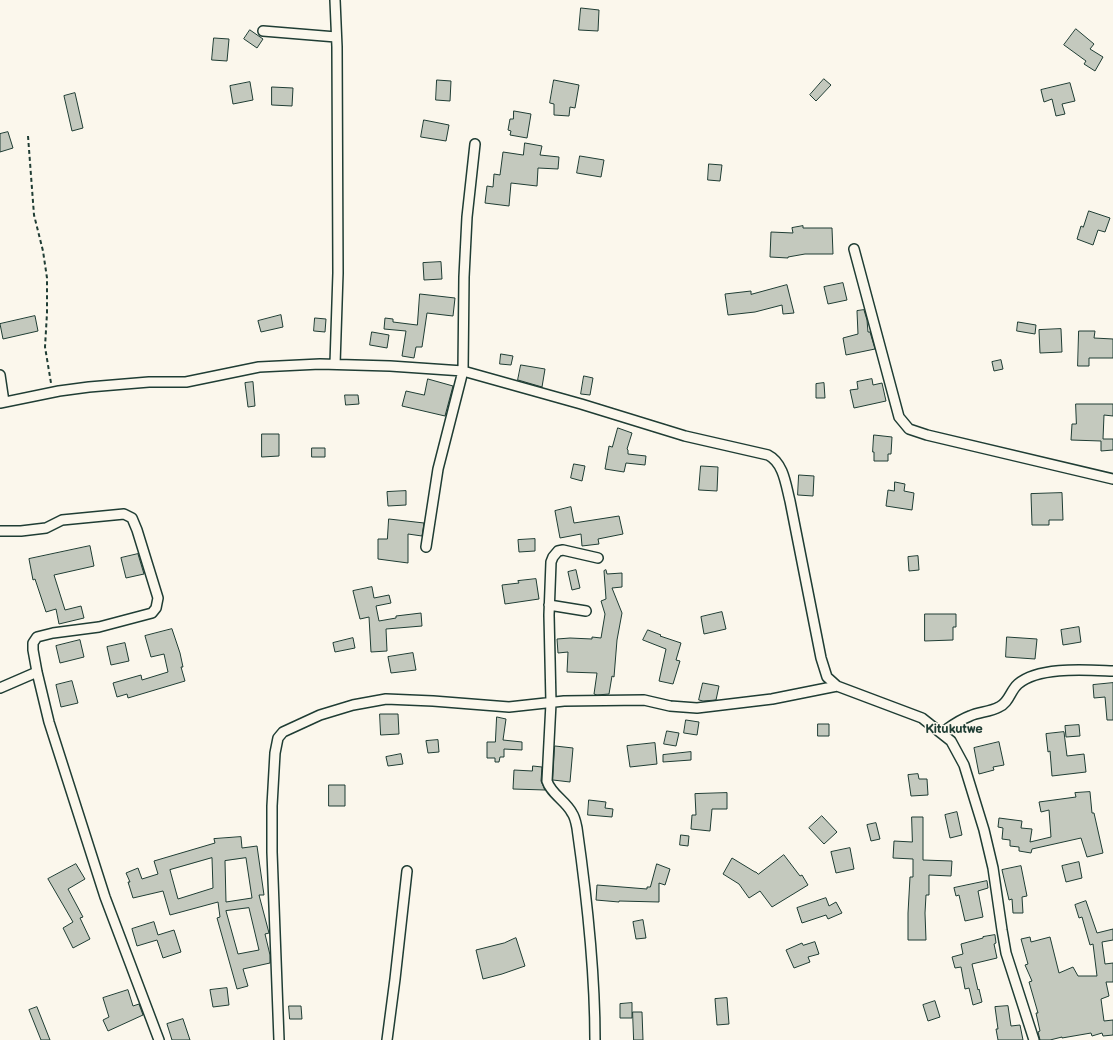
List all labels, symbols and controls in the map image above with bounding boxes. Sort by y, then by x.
district label: Kitukutwe [925,722,983,738]

